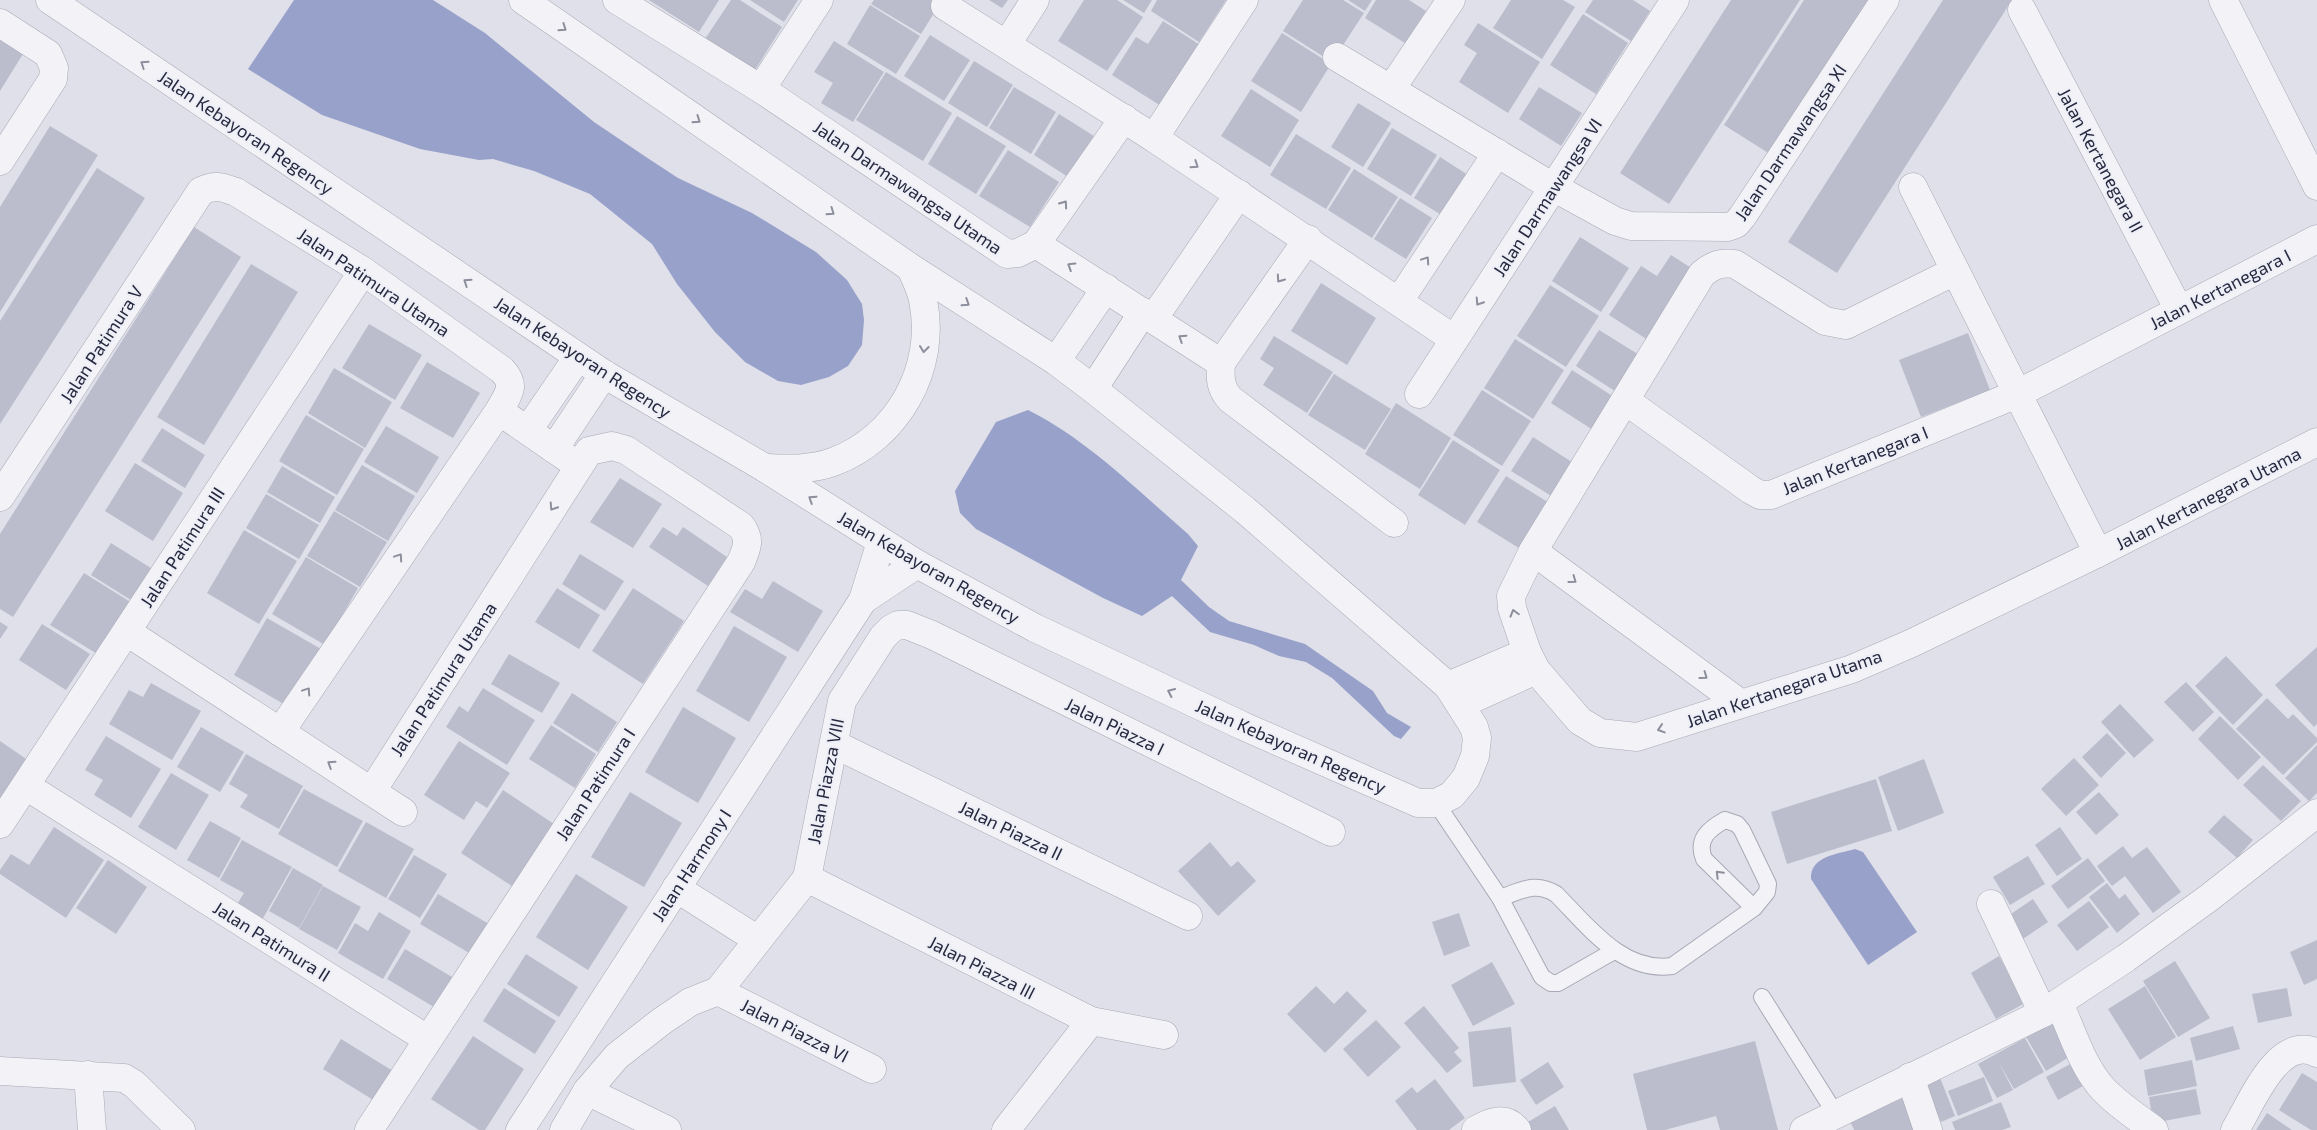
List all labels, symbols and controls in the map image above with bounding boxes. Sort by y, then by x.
one-way arrow [558,22,567,31]
street label: Jalan Darmawangsa XI [1729,59,1851,225]
one-way arrow [140,61,150,70]
street label: Jalan Kebayoran Regency [154,65,338,199]
street label: Jalan Kertanegara II [2054,84,2148,236]
one-way arrow [691,114,701,123]
street label: Jalan Darmawangsa VI [1488,114,1606,280]
street label: Jalan Darmawangsa Utama [809,116,1007,258]
one-way arrow [1189,159,1199,168]
one-way arrow [1058,200,1067,210]
one-way arrow [825,206,835,215]
street label: Jalan Patimura Utama [294,223,454,341]
street label: Jalan Kertanegara I [2146,244,2294,334]
one-way arrow [1420,256,1429,266]
one-way arrow [1067,263,1076,272]
one-way arrow [1277,274,1286,283]
one-way arrow [464,279,473,288]
street label: Jalan Patimura V [55,281,147,407]
street label: Jalan Kebayoran Regency [491,292,676,423]
one-way arrow [1476,296,1485,305]
one-way arrow [960,297,969,306]
one-way arrow [1178,335,1188,344]
one-way arrow [919,345,930,353]
street label: Jalan Kertanegara I [1779,421,1931,499]
street label: Jalan Kertanegara Utama [2112,442,2304,554]
street label: Jalan Patimura III [135,483,229,611]
one-way arrow [809,495,818,505]
one-way arrow [550,501,559,510]
street label: Jalan Kebayoran Regency [834,506,1024,628]
one-way arrow [393,553,402,563]
one-way arrow [1567,574,1577,583]
street label: Jalan Patimura Utama [385,598,501,760]
one-way arrow [1509,609,1520,618]
street label: Jalan Kertanegara Utama [1683,644,1885,732]
one-way arrow [1698,670,1708,679]
one-way arrow [301,687,311,696]
one-way arrow [1167,687,1176,698]
street label: Jalan Piazza I [1062,693,1168,759]
street label: Jalan Kebayoran Regency [1192,694,1390,798]
street label: Jalan Piazza VIII [802,716,848,846]
street label: Jalan Patimura I [551,724,639,844]
one-way arrow [1658,724,1666,734]
one-way arrow [327,761,336,771]
street label: Jalan Piazza II [956,795,1066,865]
street label: Jalan Harmony I [647,805,735,925]
one-way arrow [1715,871,1724,880]
street label: Jalan Patimura II [209,896,335,986]
street label: Jalan Piazza III [925,931,1039,1003]
street label: Jalan Piazza VI [737,993,853,1067]

